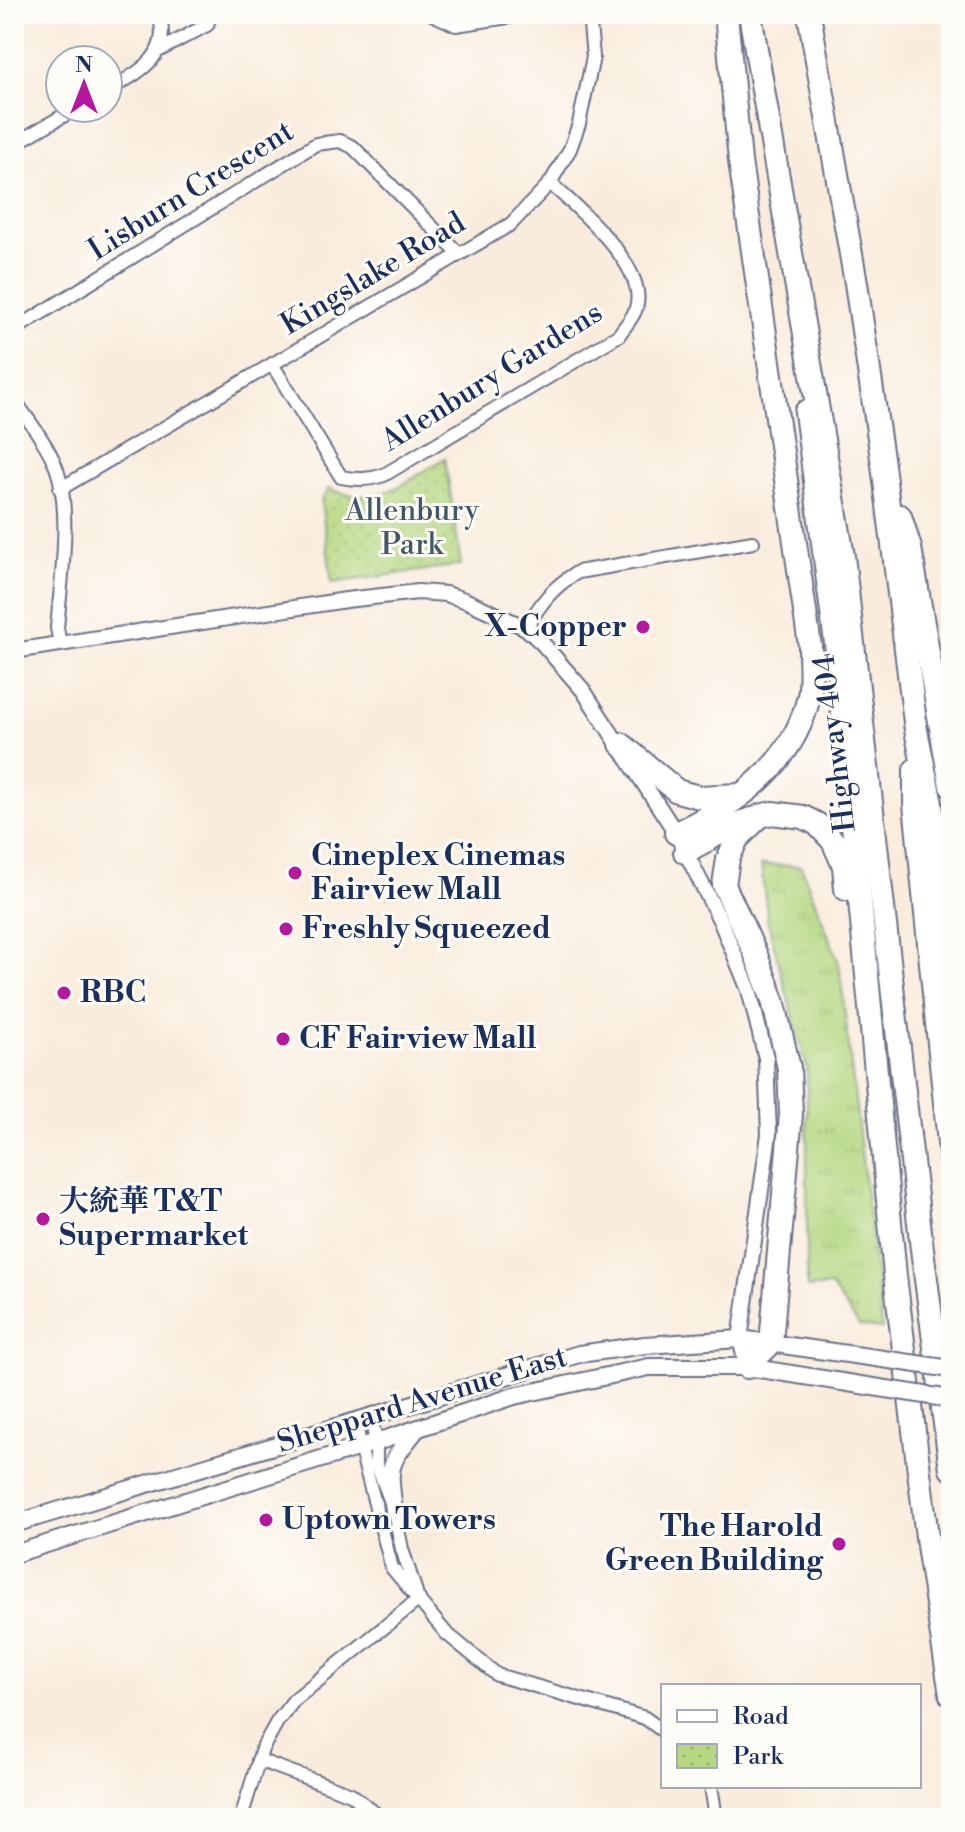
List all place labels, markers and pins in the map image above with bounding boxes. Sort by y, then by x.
place label: X-Copper [484,608,627,646]
marker: X-Copper [634,618,652,636]
place label: Cineplex Cinemas Fairview Mall [311,837,565,909]
marker: Cineplex Cinemas Fairview Mall [286,864,304,882]
place label: Freshly Squeezed [302,910,551,948]
marker: Freshly Squeezed [277,920,295,938]
place label: RBC [80,974,146,1012]
marker: RBC [55,984,73,1002]
place label: CF Fairview Mall [299,1020,537,1058]
marker: CF Fairview Mall [274,1030,292,1048]
place label: 大統華 T&T Supermarket [59,1183,249,1255]
marker: 大統華 T&T Supermarket [34,1210,52,1228]
place label: Uptown Towers [282,1501,496,1539]
place label: The Harold Green Building [605,1508,824,1580]
marker: Uptown Towers [257,1511,275,1529]
marker: The Harold Green Building [830,1535,848,1553]

